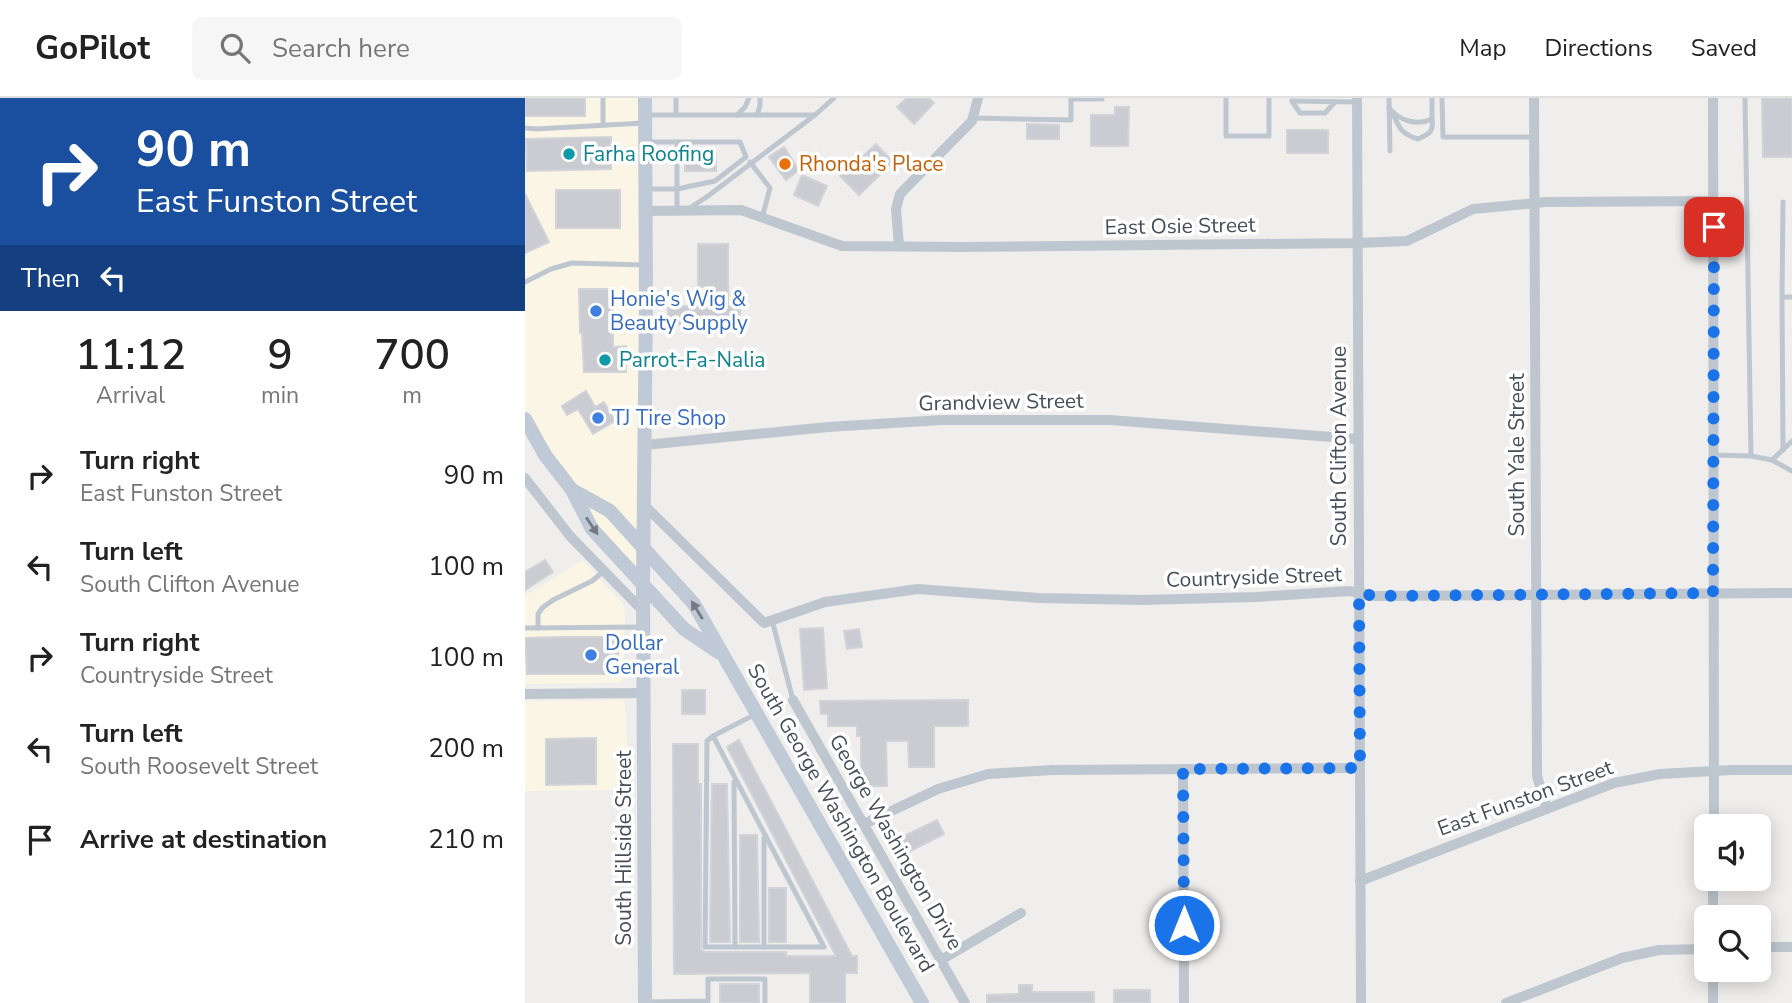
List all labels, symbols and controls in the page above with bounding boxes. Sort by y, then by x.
search box [192,17,682,80]
text: GoPilot [35,26,150,71]
icon: search [216,29,254,67]
text: Search here [272,31,410,66]
text: Map [1459,32,1506,64]
text: Directions [1544,32,1653,64]
text: Saved [1691,32,1757,64]
text: 90 m [136,116,251,183]
icon: right [21,126,112,217]
place label: Farha Roofing [583,140,714,168]
marker: Farha Roofing [561,146,577,162]
place label: Rhonda's Place [799,150,943,178]
marker: Rhonda's Place [777,156,793,172]
text: East Funston Street [136,180,417,223]
pin [1684,197,1744,257]
icon: arrive [1695,208,1733,246]
street label: East Osie Street [1104,211,1256,241]
icon: left [94,259,132,297]
text: Then [21,261,80,296]
place label: Honie's Wig & Beauty Supply [610,285,748,337]
marker: Honie's Wig & Beauty Supply [588,303,604,319]
text: 11:12 [75,327,186,384]
text: 9 [267,327,293,384]
text: 700 [374,327,450,384]
place label: Parrot-Fa-Nalia [619,346,765,374]
street label: South Clifton Avenue [1325,346,1353,546]
marker: Parrot-Fa-Nalia [597,352,613,368]
street label: South Yale Street [1503,373,1531,537]
text: Arrival [96,380,165,411]
text: min [261,380,299,411]
text: m [402,380,422,411]
street label: Grandview Street [918,387,1084,417]
place label: TJ Tire Shop [612,404,726,432]
marker: TJ Tire Shop [590,410,606,426]
text: Turn right [80,443,199,478]
icon: right [21,457,59,495]
text: 90 m [444,458,504,493]
text: East Funston Street [80,478,282,509]
one-way arrow [585,517,598,536]
text: Turn left [80,534,183,569]
icon: left [21,548,59,586]
text: 100 m [428,549,504,584]
street label: Countryside Street [1166,560,1343,594]
text: South Clifton Avenue [80,569,300,600]
one-way arrow [690,600,703,619]
text: Turn right [80,625,199,660]
place label: Dollar General [605,629,680,681]
icon: right [21,639,59,677]
text: 100 m [428,640,504,675]
marker: Dollar General [583,647,599,663]
street label: South George Washington Boulevard [741,659,941,977]
text: Countryside Street [80,660,273,691]
text: Turn left [80,716,183,751]
street label: George Washington Drive [823,729,969,955]
icon: left [21,730,59,768]
text: 200 m [428,731,504,766]
street label: South Hillside Street [610,750,638,946]
text: South Roosevelt Street [80,751,318,782]
street label: East Funston Street [1434,753,1617,843]
map controls [1694,814,1771,982]
button: sound [1694,814,1771,891]
icon: arrive [21,821,59,859]
text: Arrive at destination [80,822,327,857]
text: 210 m [428,822,504,857]
position arrow [1147,888,1221,962]
button: search [1694,905,1771,982]

